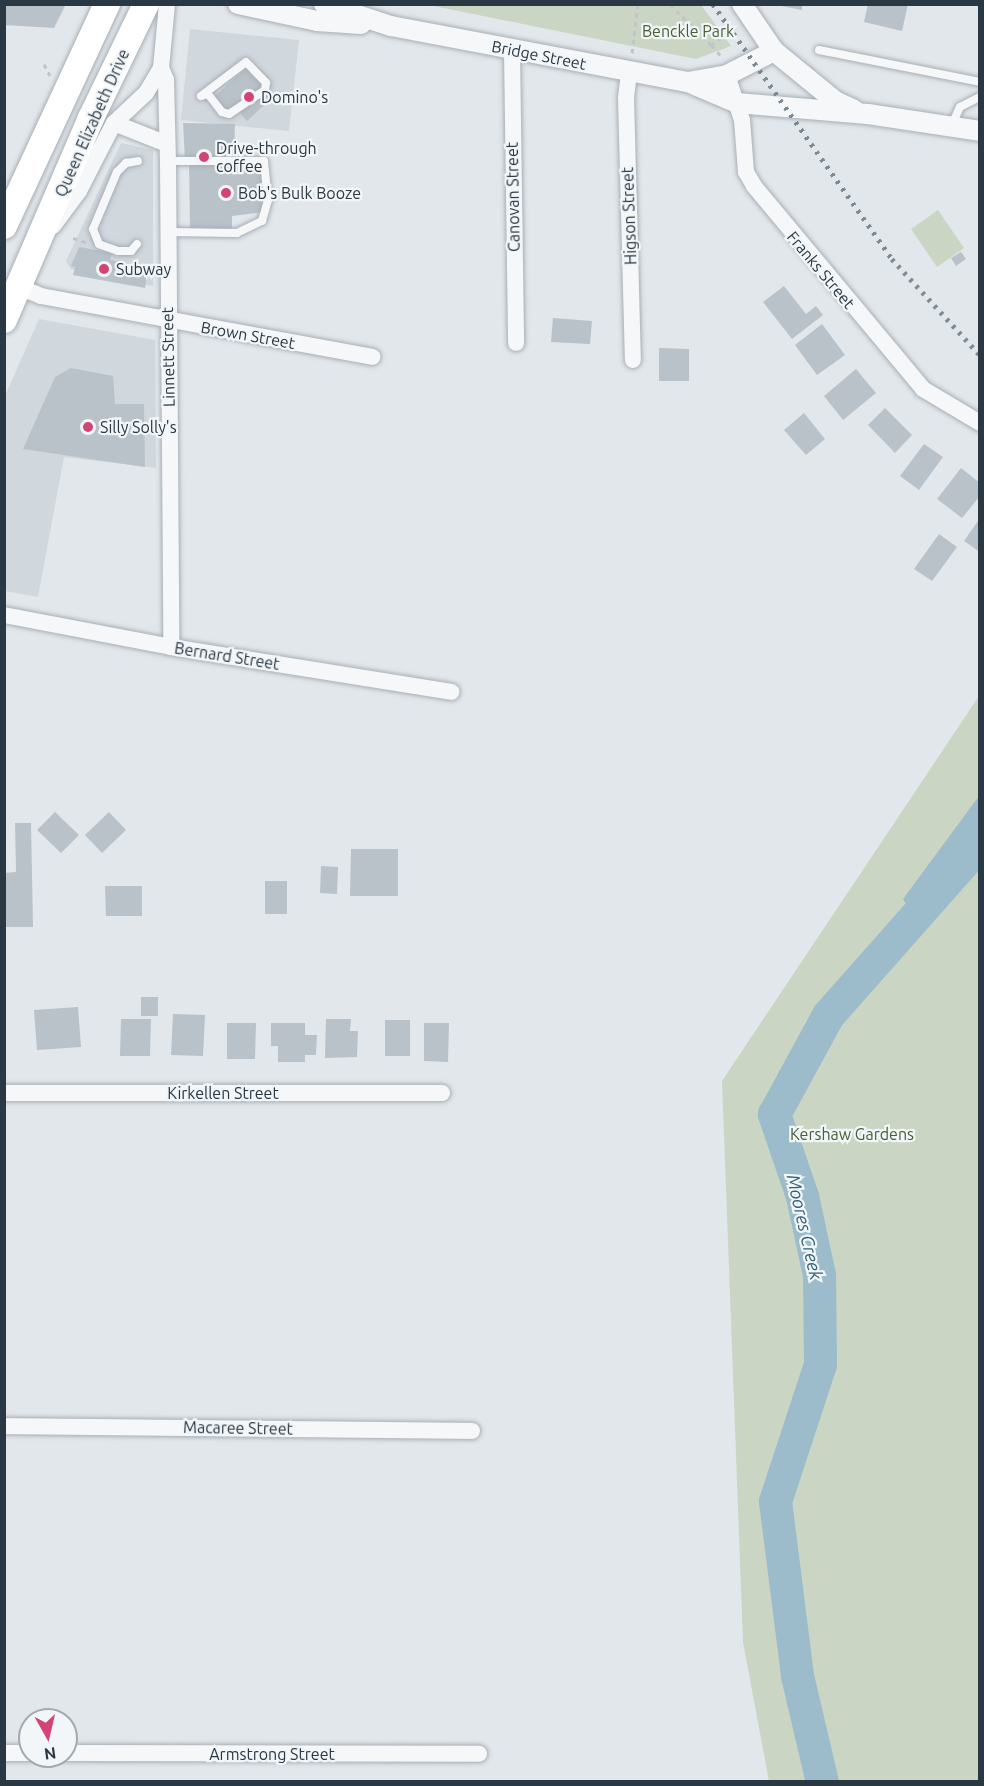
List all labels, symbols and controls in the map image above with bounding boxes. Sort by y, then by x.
park label: Benckle Park [642,21,734,41]
street label: Bridge Street [490,36,588,74]
street label: Queen Elizabeth Drive [51,46,133,200]
place label: Domino's [261,87,328,107]
marker: Domino's [242,90,256,104]
place label: Drive-through coffee [216,138,317,176]
street label: Canovan Street [502,142,524,252]
marker: Drive-through coffee [197,150,211,164]
street label: Higson Street [618,167,640,265]
place label: Bob's Bulk Booze [238,183,361,203]
marker: Bob's Bulk Booze [219,186,233,200]
street label: Franks Street [783,227,859,313]
place label: Subway [116,259,171,279]
marker: Subway [97,262,111,276]
street label: Linnett Street [158,307,178,407]
street label: Brown Street [199,317,297,353]
place label: Silly Solly's [100,417,177,437]
marker: Silly Solly's [81,420,95,434]
street label: Bernard Street [173,638,281,674]
street label: Kirkellen Street [167,1083,279,1103]
park label: Kershaw Gardens [790,1124,914,1144]
water label: Moores Creek [782,1172,828,1282]
street label: Macaree Street [183,1417,293,1439]
north arrow [18,1708,78,1768]
text: N [43,1744,57,1764]
street label: Armstrong Street [209,1744,335,1764]

